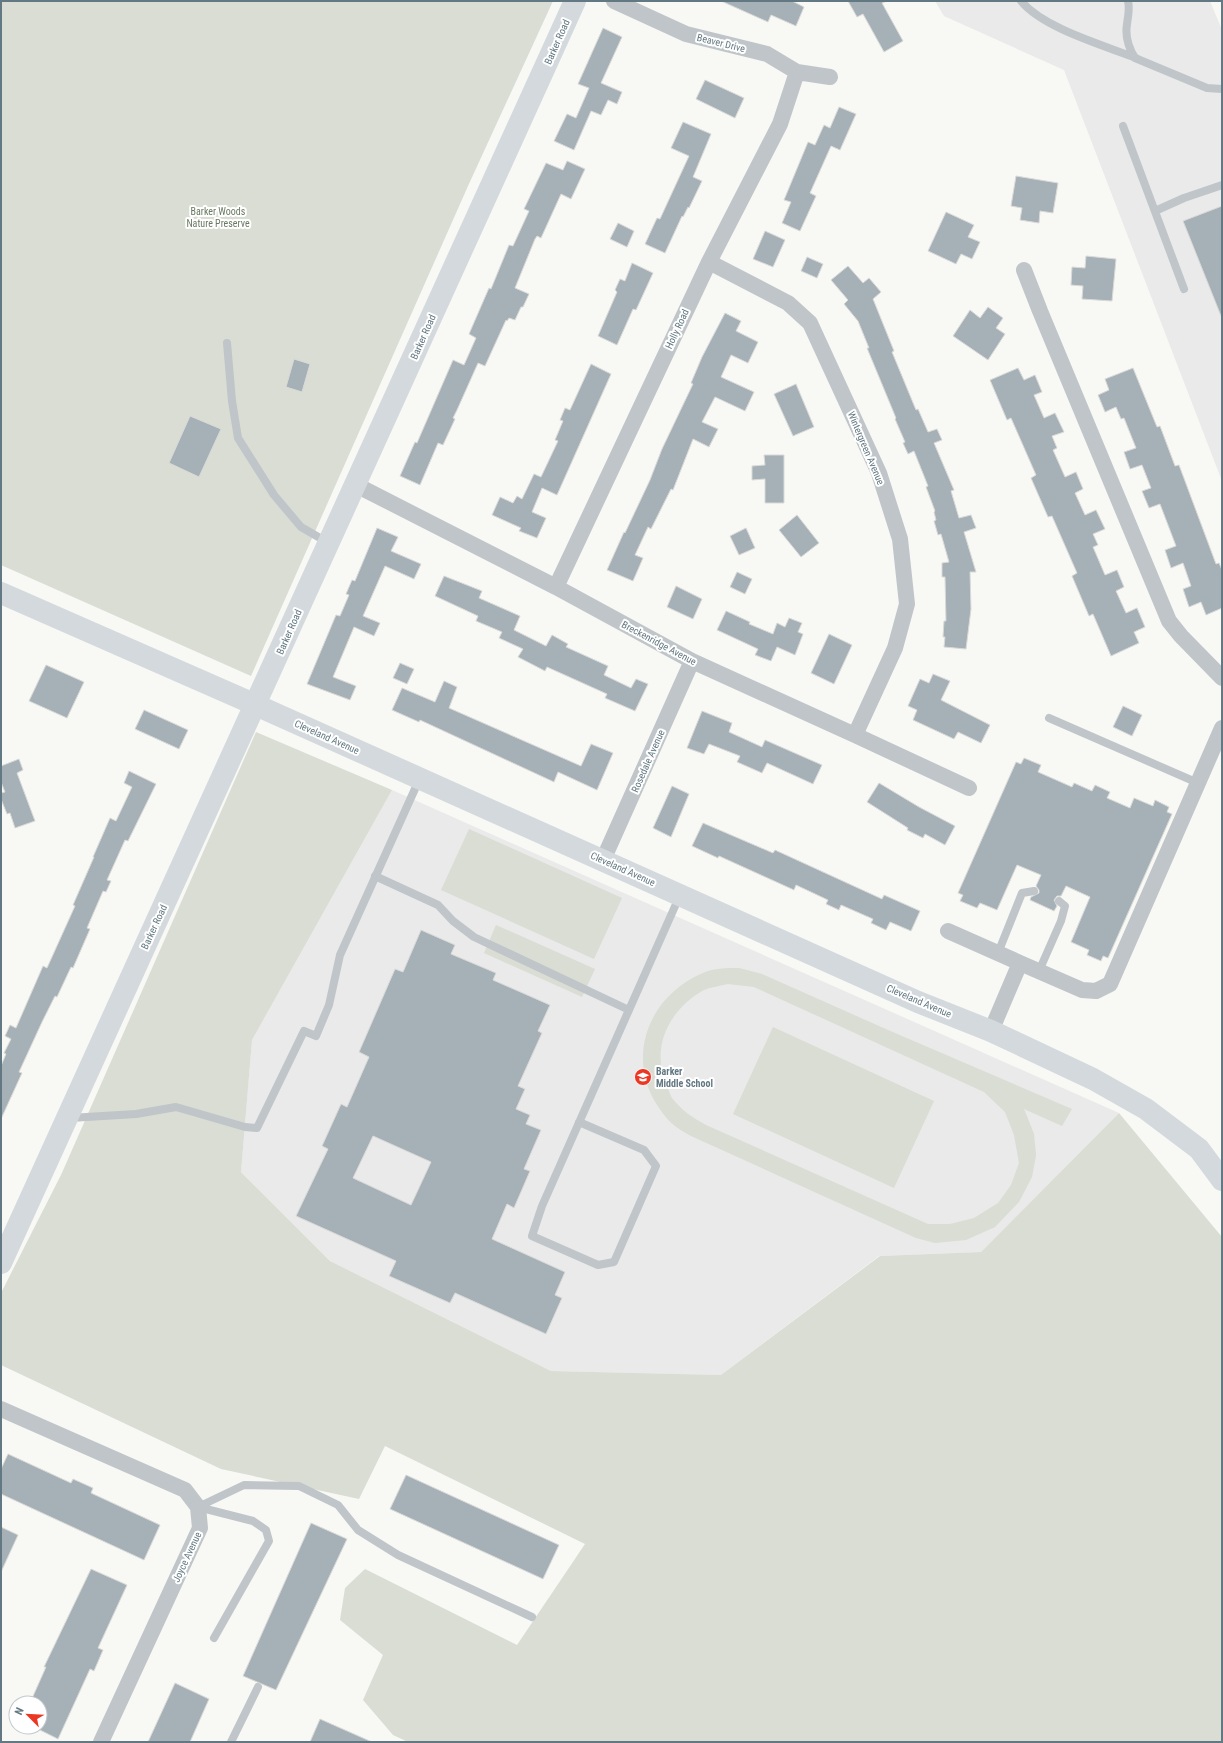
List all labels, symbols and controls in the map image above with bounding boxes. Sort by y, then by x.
street label: Barker Road [542,18,572,66]
street label: Beaver Drive [696,32,746,54]
park label: Barker Woods Nature Preserve [186,206,250,229]
street label: Holly Road [663,307,691,351]
street label: Barker Road [408,313,438,361]
street label: Wintergreen Avenue [846,410,887,487]
street label: Barker Road [274,608,304,656]
street label: Breckenridge Avenue [620,619,698,667]
street label: Cleveland Avenue [293,718,361,756]
street label: Rosedale Avenue [629,728,667,794]
street label: Cleveland Avenue [589,850,657,888]
street label: Barker Road [139,903,169,951]
street label: Cleveland Avenue [885,982,953,1020]
place label: Barker Middle School [656,1066,713,1089]
school or university icon: Barker Middle School [633,1067,653,1087]
street label: Joyce Avenue [171,1530,204,1584]
north arrow [8,1695,48,1735]
text: N [12,1705,27,1717]

